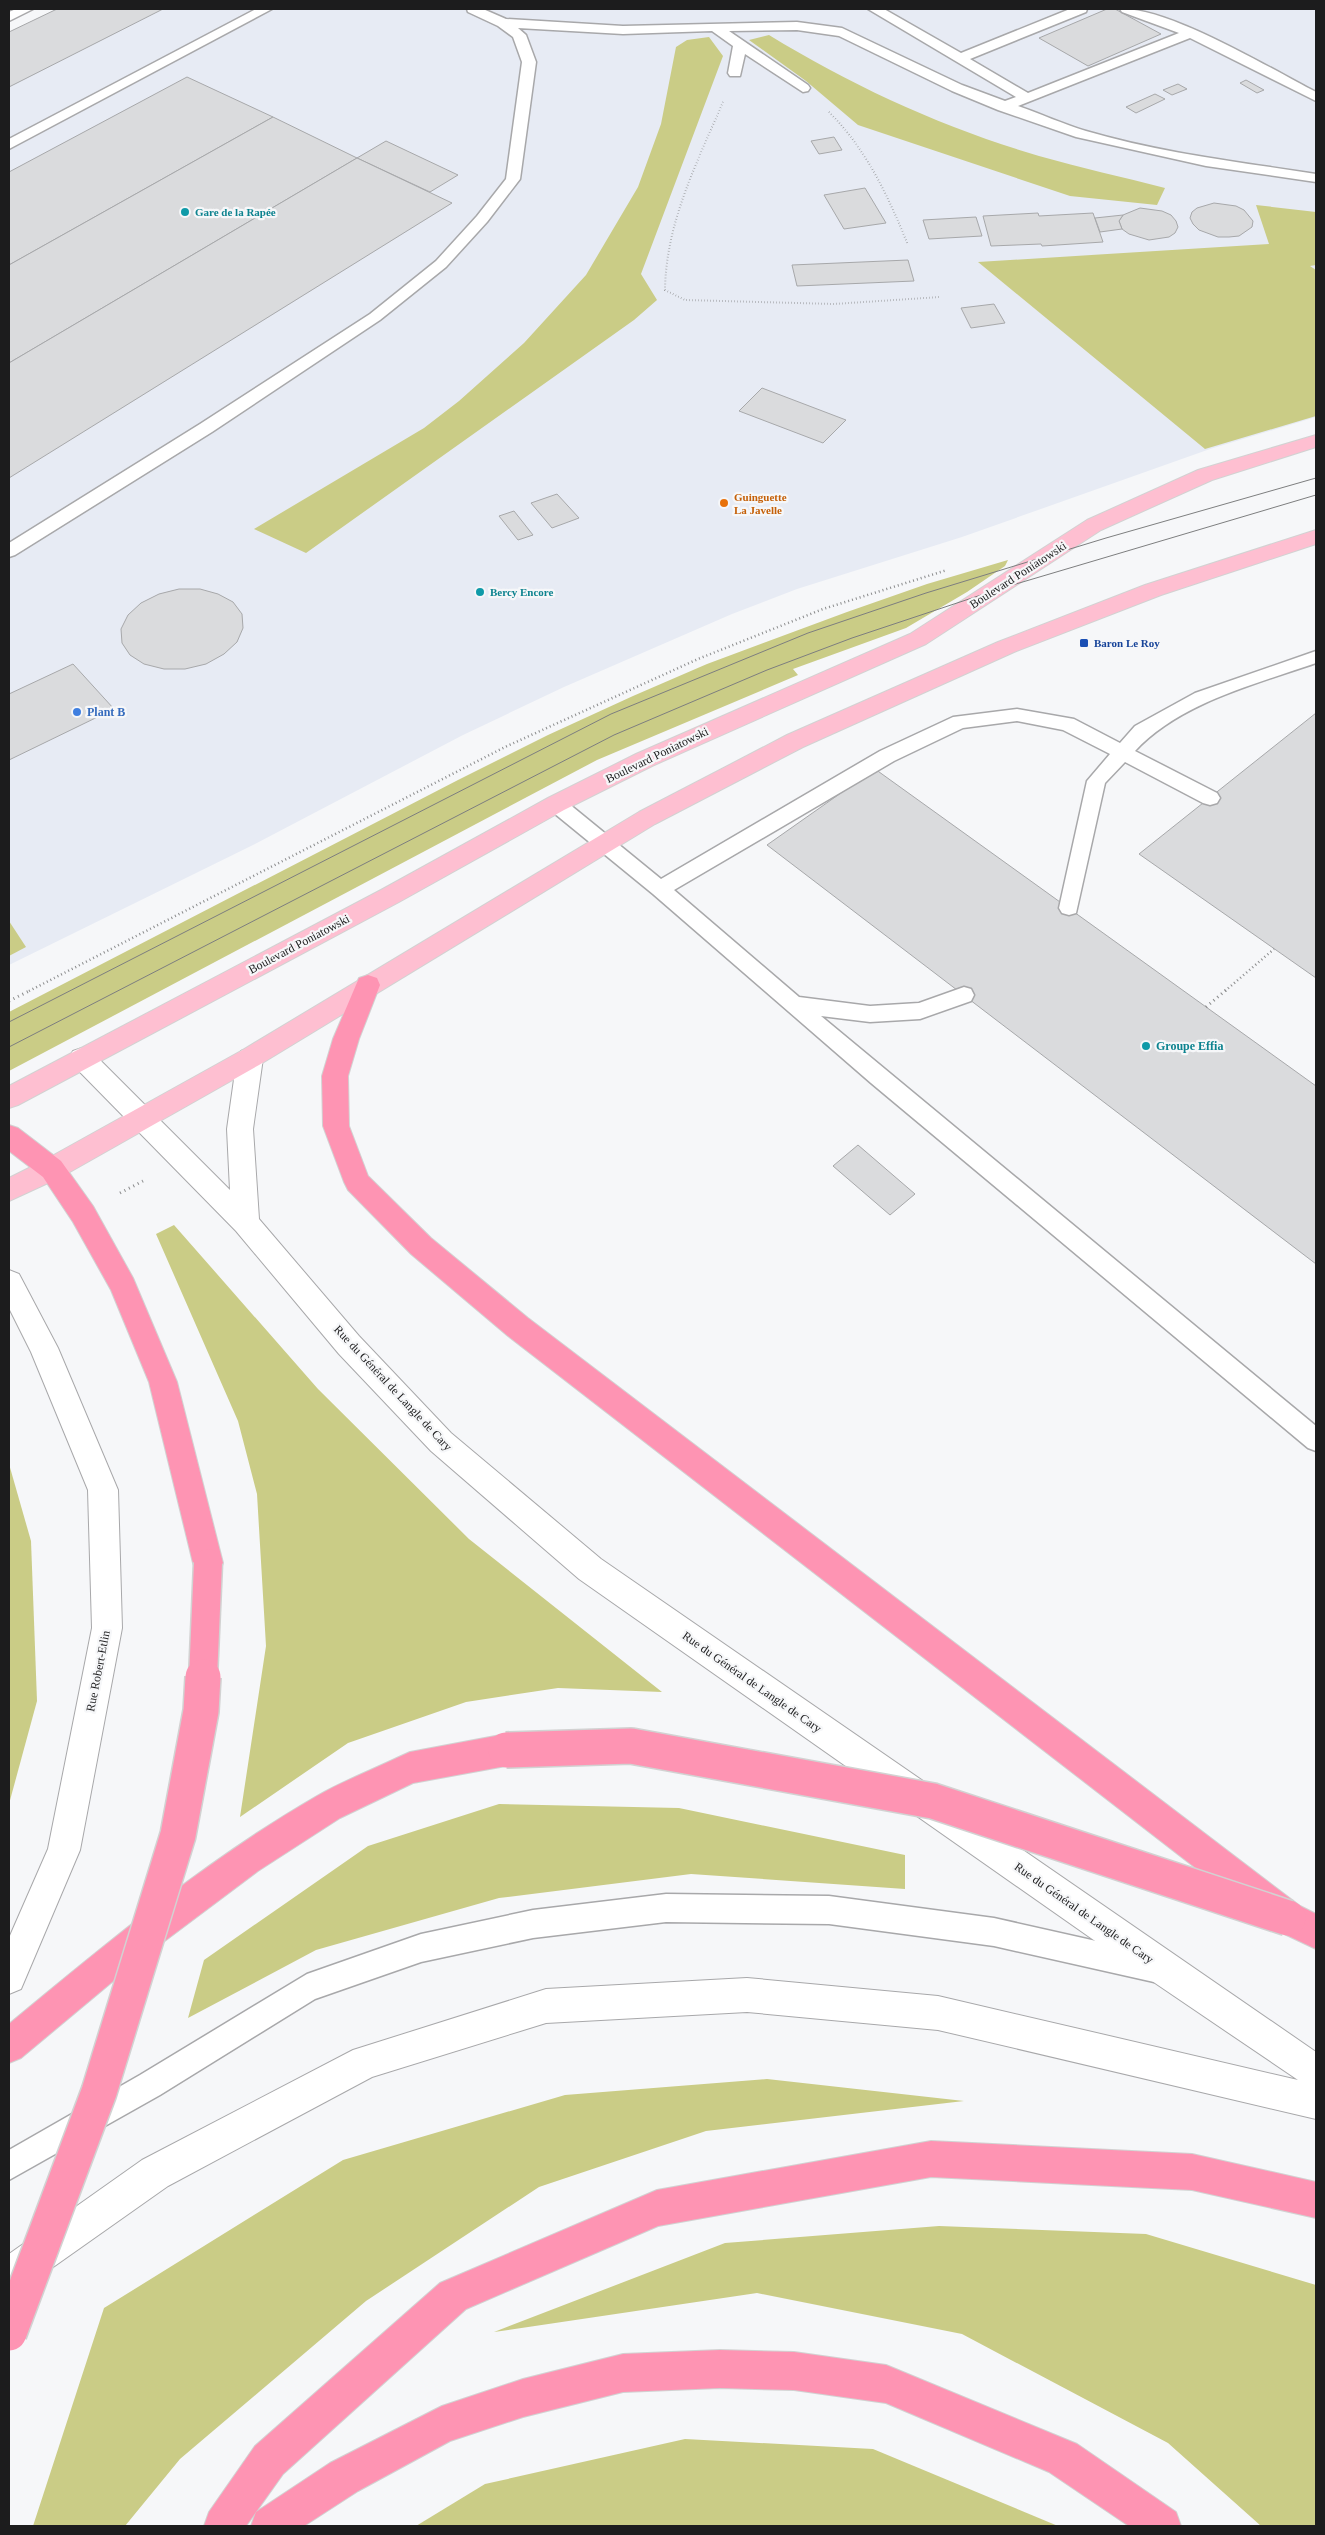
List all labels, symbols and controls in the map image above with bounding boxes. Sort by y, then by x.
marker: Gare de la Rapée [179,206,191,218]
place label: Gare de la Rapée [195,206,276,218]
place label: Guinguette La Javelle [734,491,787,516]
marker: Guinguette La Javelle [718,497,730,509]
street label: Boulevard Poniatowski [967,538,1069,611]
marker: Bercy Encore [474,586,486,598]
place label: Bercy Encore [490,586,554,598]
marker: Baron Le Roy [1078,637,1090,649]
place label: Baron Le Roy [1094,637,1160,649]
place label: Plant B [87,705,125,719]
marker: Plant B [71,706,83,718]
street label: Boulevard Poniatowski [603,724,711,786]
street label: Boulevard Poniatowski [246,911,352,977]
place label: Groupe Effia [1156,1039,1223,1053]
marker: Groupe Effia [1140,1040,1152,1052]
street label: Rue du Général de Langle de Cary [331,1322,455,1454]
street label: Rue du Général de Langle de Cary [680,1628,824,1736]
street label: Rue Robert-Etlin [83,1629,113,1713]
street label: Rue du Général de Langle de Cary [1012,1859,1156,1967]

